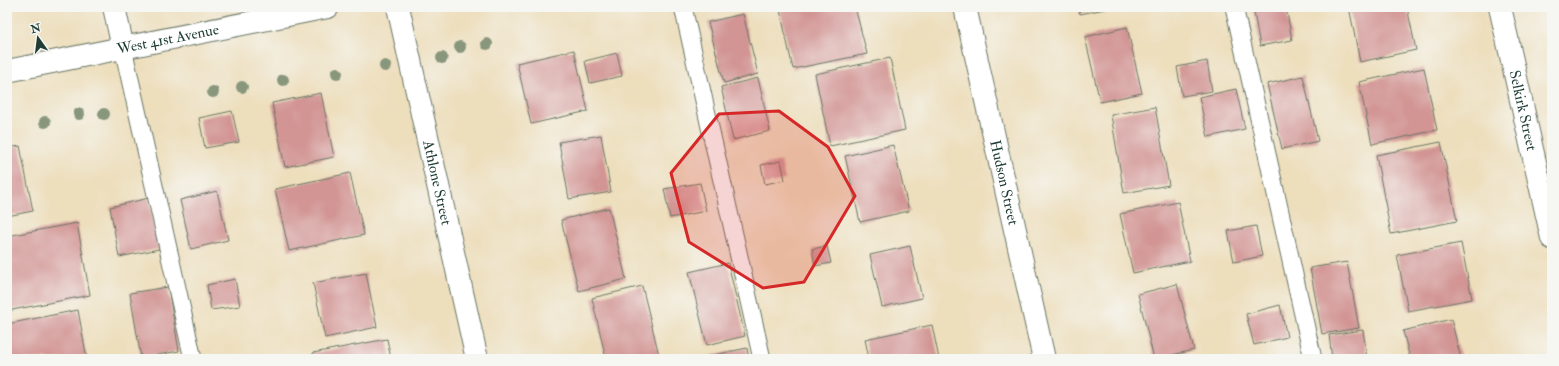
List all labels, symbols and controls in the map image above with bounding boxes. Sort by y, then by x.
north arrow [18,18,58,58]
street label: West 41st Avenue [114,19,220,59]
text: N [28,21,43,37]
street label: Selkirk Street [1505,68,1542,153]
street label: Athlone Street [418,137,456,227]
street label: Hudson Street [986,138,1023,227]

